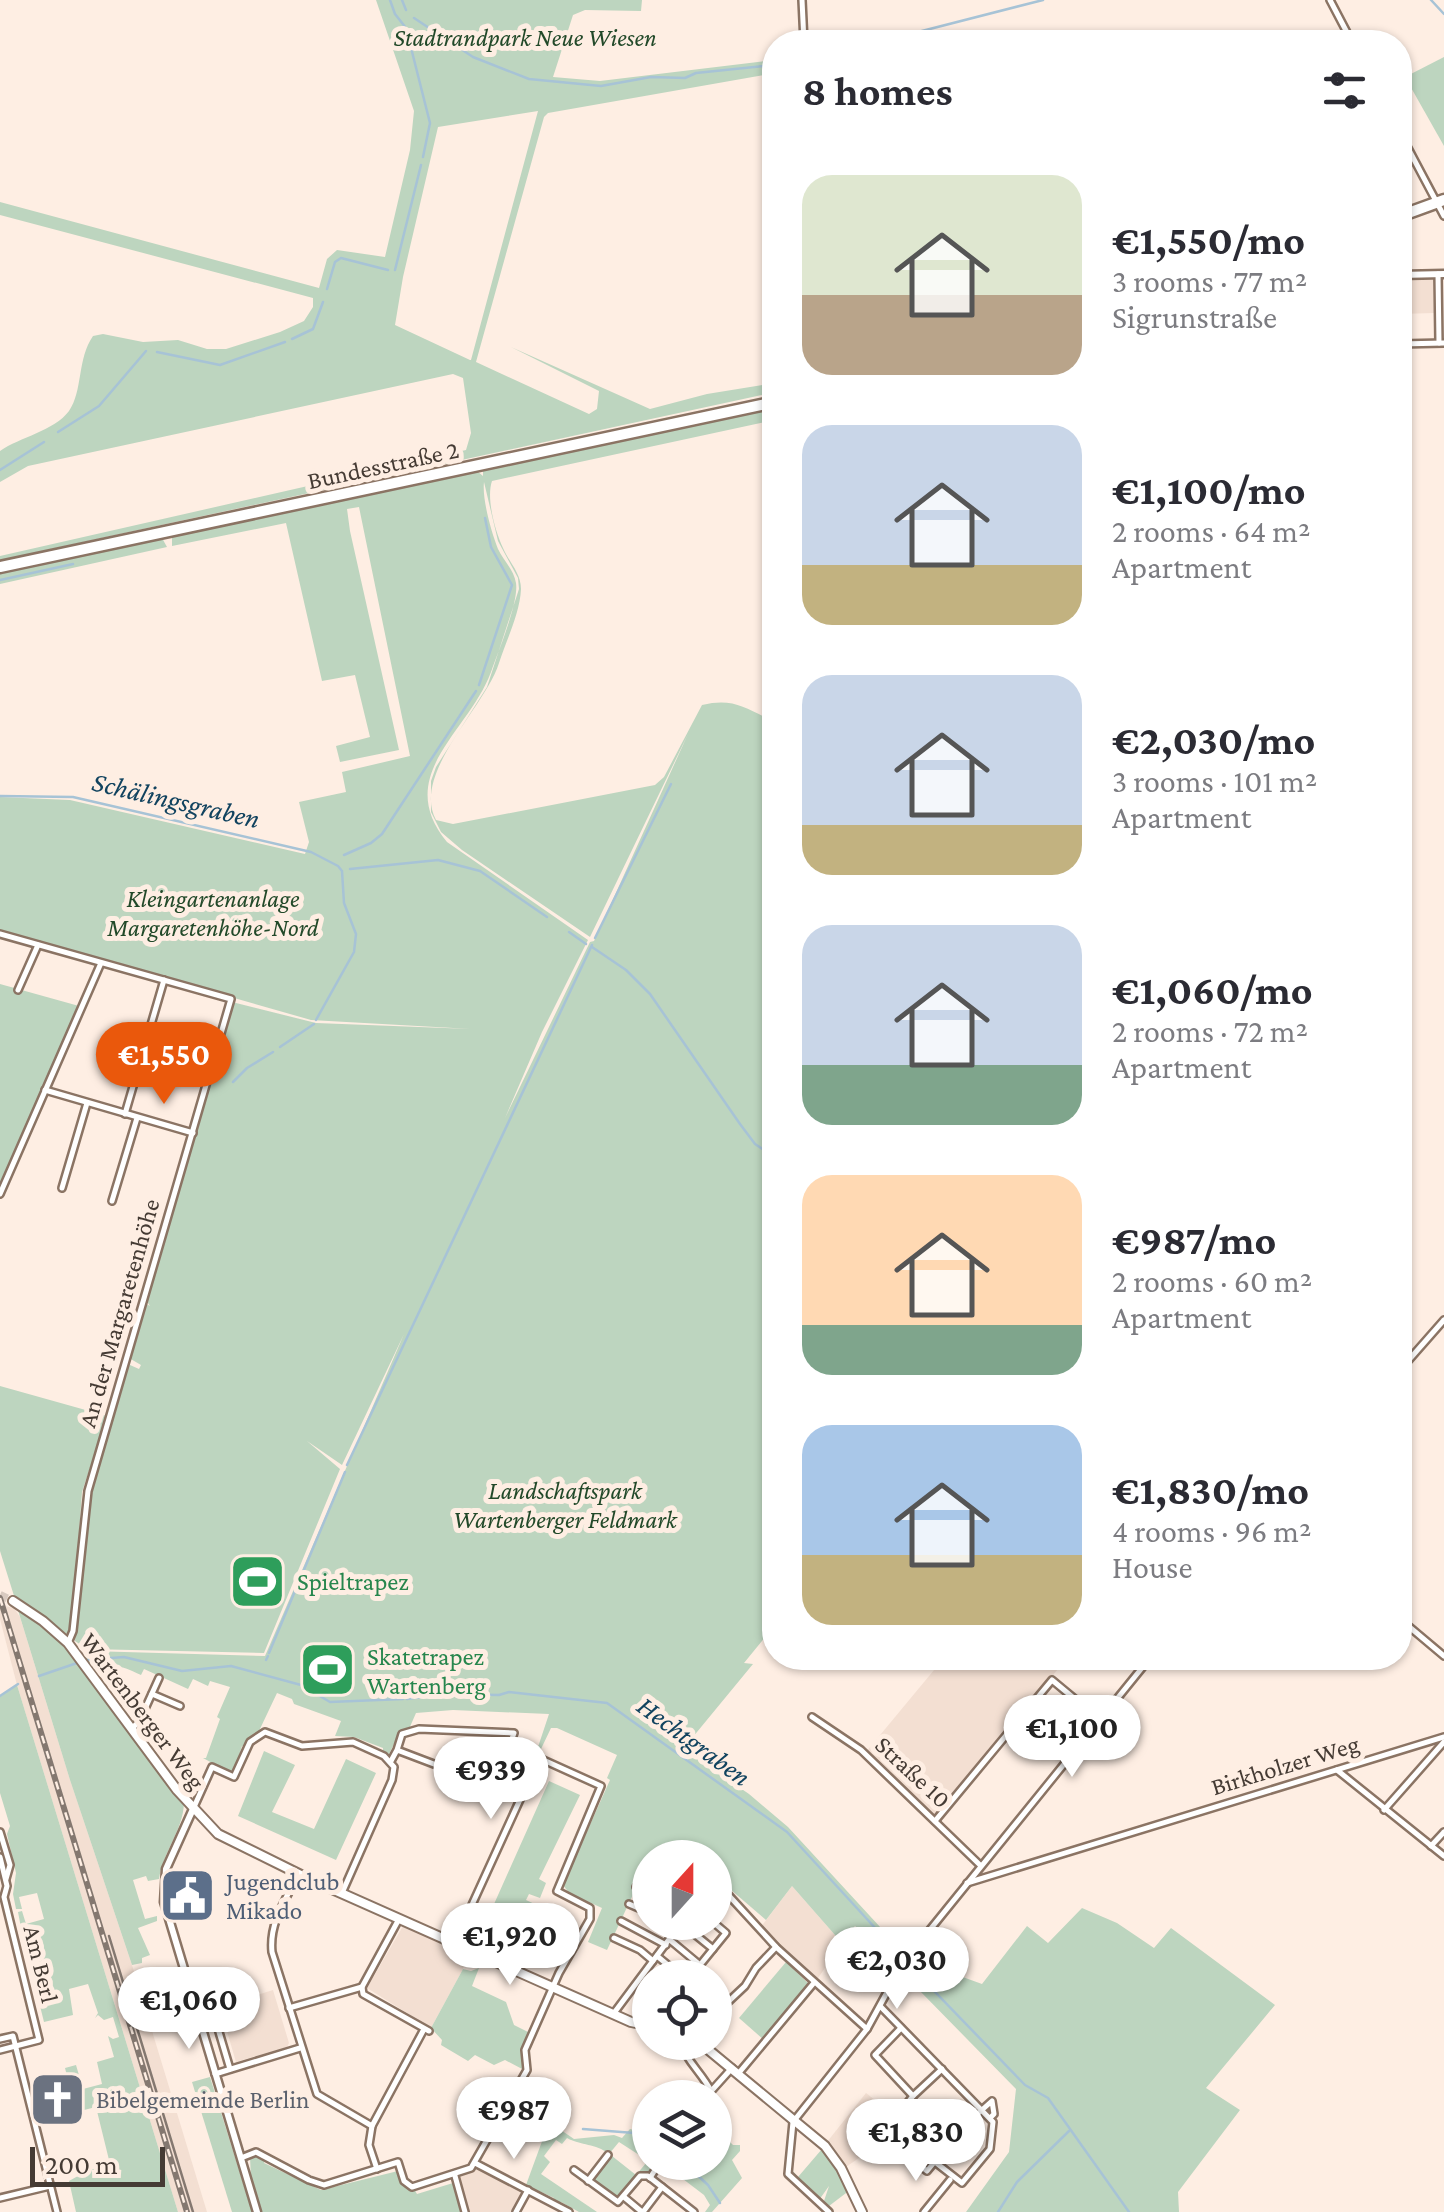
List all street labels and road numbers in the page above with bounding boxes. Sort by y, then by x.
street label: Bundesstraße 2 [305,436,461,494]
street label: An der Margaretenhöhe [73,1196,166,1431]
street label: Wartenberger Weg [75,1628,211,1795]
street label: Birkholzer Weg [1208,1730,1363,1801]
street label: Straße 10 [870,1731,956,1813]
street label: Am Berl [18,1922,64,2006]

